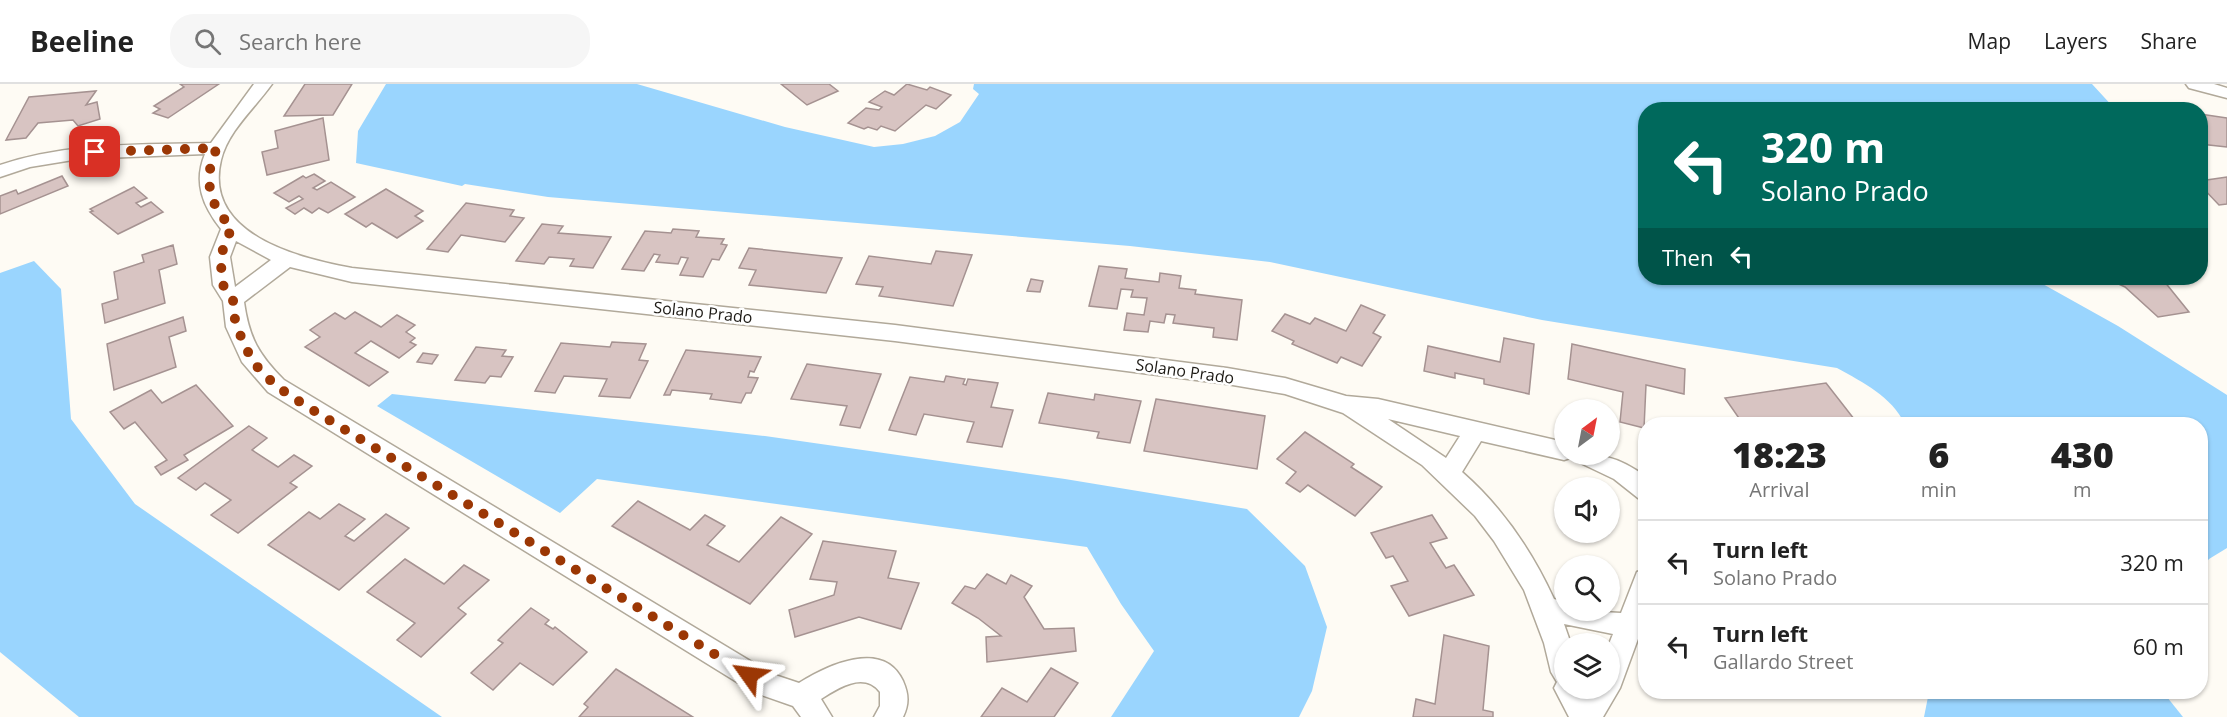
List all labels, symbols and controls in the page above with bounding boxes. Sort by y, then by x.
search box [170,14,590,68]
text: Beeline [30,22,134,60]
icon: search [191,25,224,58]
text: Search here [239,26,362,56]
text: Map [1968,27,2011,55]
text: Layers [2044,27,2108,55]
text: Share [2141,27,2197,55]
text: 320 m [1761,118,1885,175]
pin [69,126,120,177]
icon: left [1662,126,1740,204]
icon: arrive [78,135,111,168]
text: Solano Prado [1761,172,1929,209]
icon: left [1725,240,1758,273]
text: Then [1662,242,1713,272]
street label: Solano Prado [652,296,754,328]
street label: Solano Prado [1134,353,1236,389]
north arrow [1554,399,1620,465]
map controls [1554,399,1620,699]
text: 18:23 [1732,430,1827,479]
text: 6 [1928,430,1949,479]
text: 430 [2051,430,2114,479]
text: Arrival [1749,476,1810,503]
text: min [1921,476,1957,503]
text: m [2073,476,2092,503]
button: sound [1554,477,1620,543]
text: Turn left [1713,534,1808,564]
icon: left [1662,546,1695,579]
text: 320 m [2120,547,2184,577]
button: search [1554,555,1620,621]
text: Solano Prado [1713,564,1837,591]
text: Turn left [1713,618,1808,648]
icon: left [1662,630,1695,663]
text: 60 m [2133,631,2184,661]
button: layers [1554,633,1620,699]
position arrow [717,643,781,707]
text: Gallardo Street [1713,648,1853,675]

